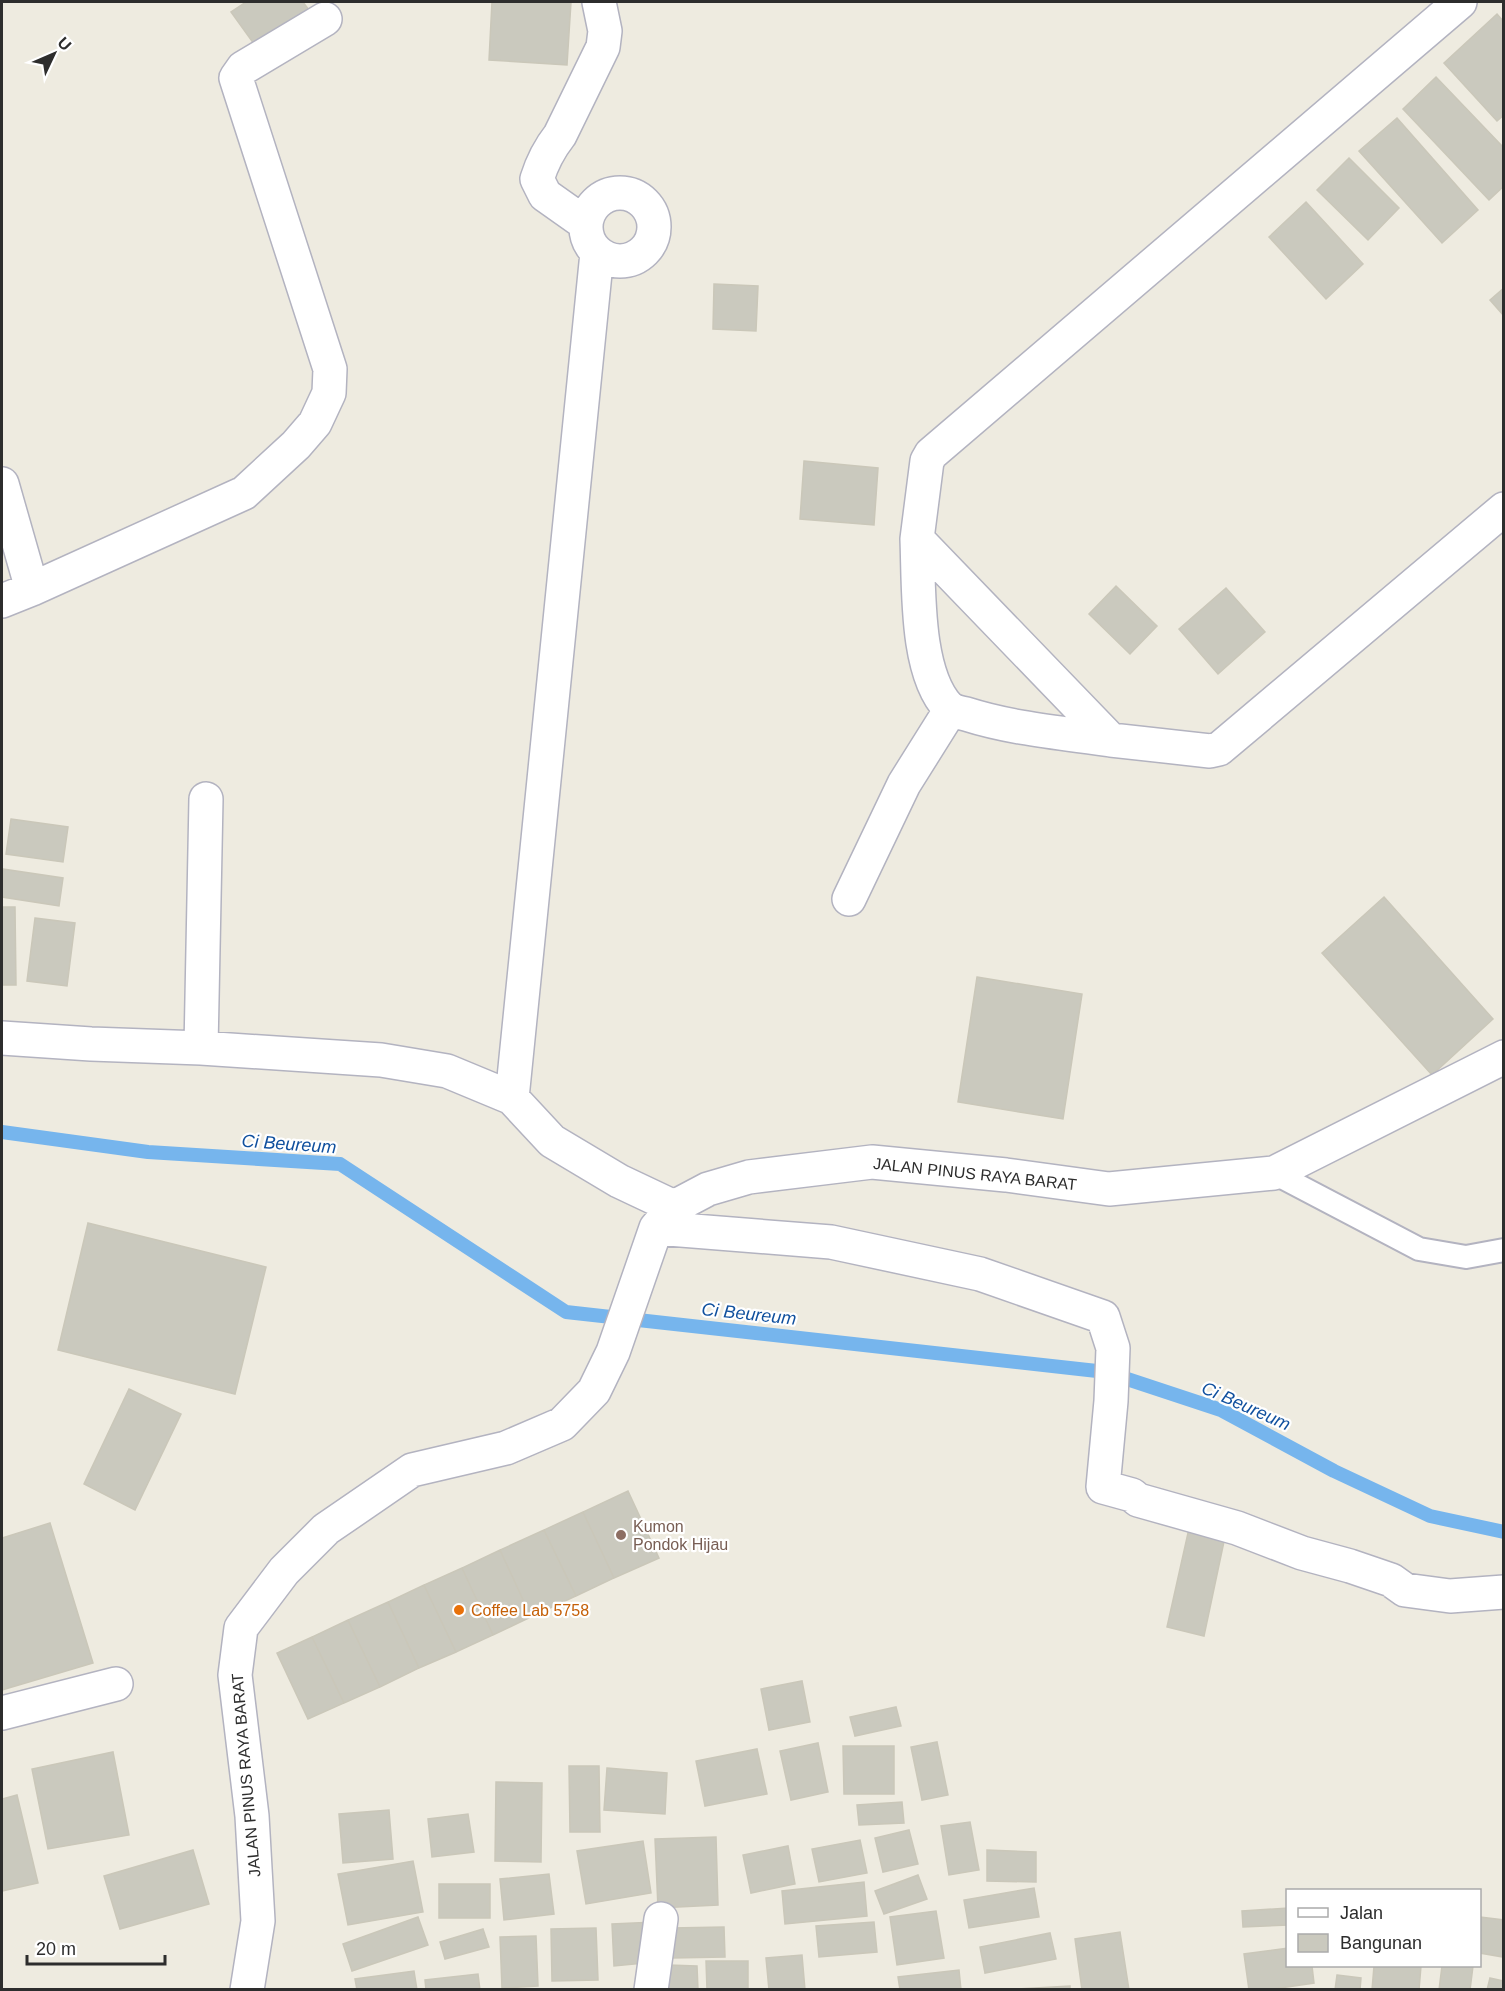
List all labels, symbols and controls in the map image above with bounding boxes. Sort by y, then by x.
north arrow [24,24,84,84]
text: U [54,34,75,54]
water label: Ci Beureum [241,1131,337,1157]
street label: JALAN PINUS RAYA BARAT [872,1155,1078,1193]
water label: Ci Beureum [701,1299,797,1329]
water label: Ci Beureum [1199,1378,1293,1434]
place label: Kumon Pondok Hijau [633,1518,728,1553]
marker: Kumon Pondok Hijau [614,1528,628,1542]
place label: Coffee Lab 5758 [471,1602,589,1619]
marker: Coffee Lab 5758 [452,1603,466,1617]
street label: JALAN PINUS RAYA BARAT [229,1672,263,1878]
legend [1286,1889,1481,1967]
text: Jalan [1340,1903,1383,1923]
scale bar [27,1928,165,1966]
text: Bangunan [1340,1933,1422,1953]
text: 20 m [36,1939,76,1959]

